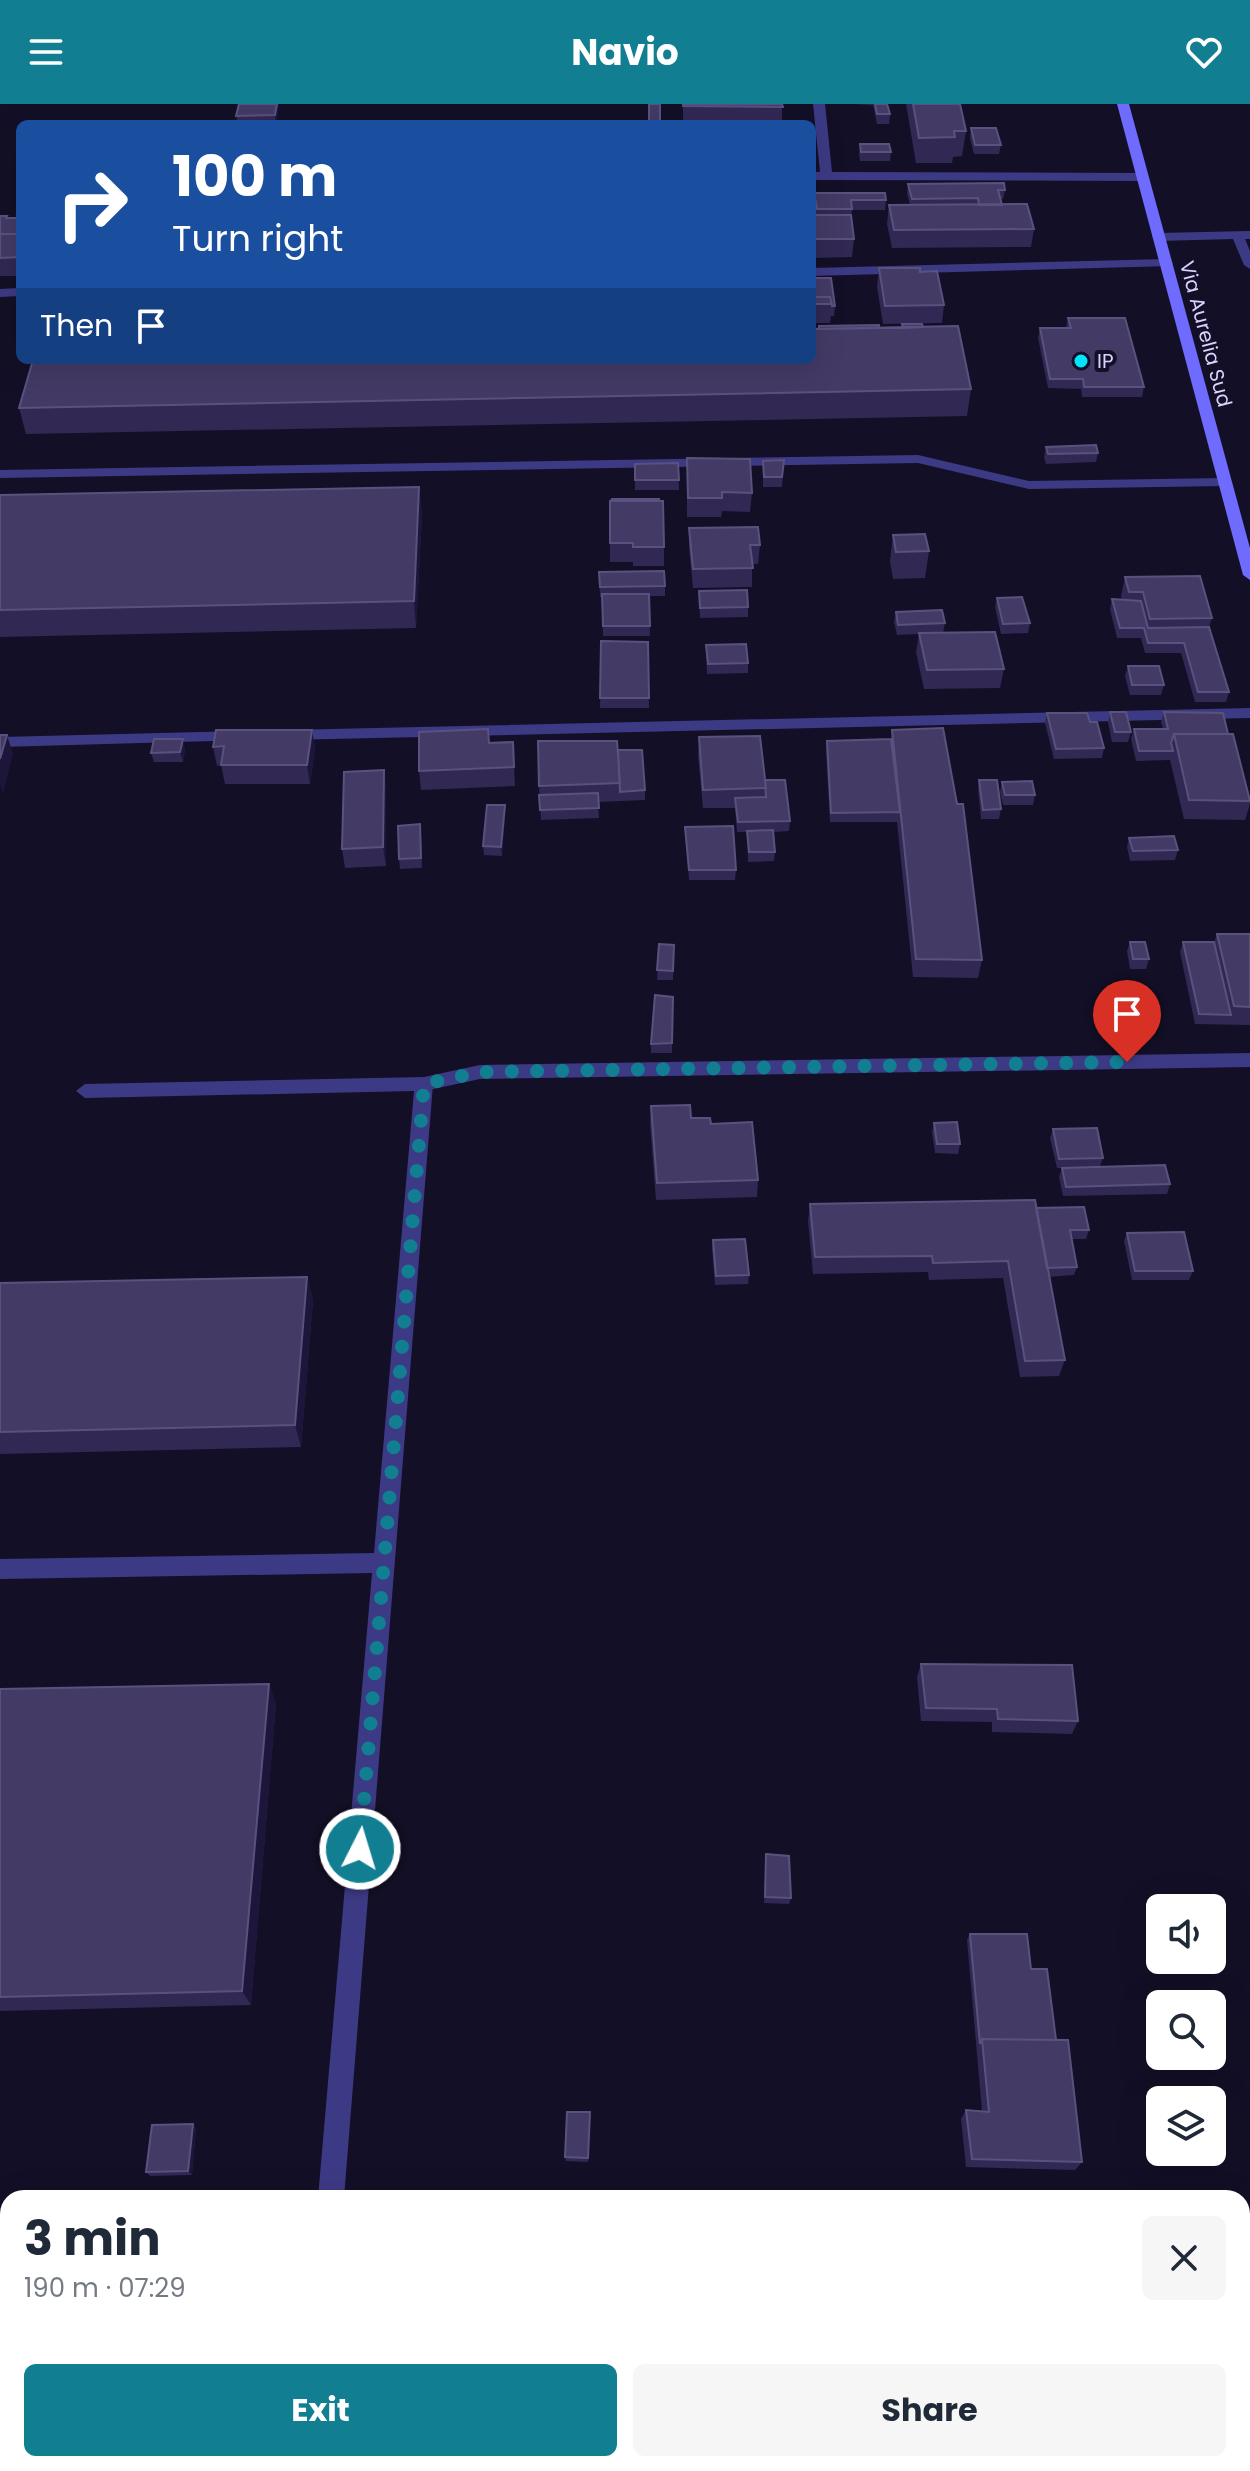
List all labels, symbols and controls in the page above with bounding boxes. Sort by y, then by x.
text: Navio [571,27,679,78]
icon: menu [24,30,68,74]
icon: heart [1182,30,1226,74]
text: 100 m [172,137,337,216]
icon: right [40,152,144,256]
text: Turn right [172,213,343,264]
street label: Via Aurelia Sud [1173,258,1239,410]
text: Then [40,304,113,347]
icon: arrive [129,304,173,348]
place label: IP [1097,347,1114,375]
marker: IP [1072,352,1090,370]
pin [1093,980,1161,1062]
icon: arrive [1105,992,1149,1036]
position arrow [318,1807,402,1891]
map controls [1146,1894,1226,2166]
button: sound [1146,1894,1226,1974]
button: search [1146,1990,1226,2070]
button: layers [1146,2086,1226,2166]
text: 3 min [24,2205,161,2272]
button: close [1142,2216,1226,2300]
text: 190 m · 07:29 [24,2270,186,2306]
button: Exit [24,2364,617,2456]
button: Share [633,2364,1226,2456]

